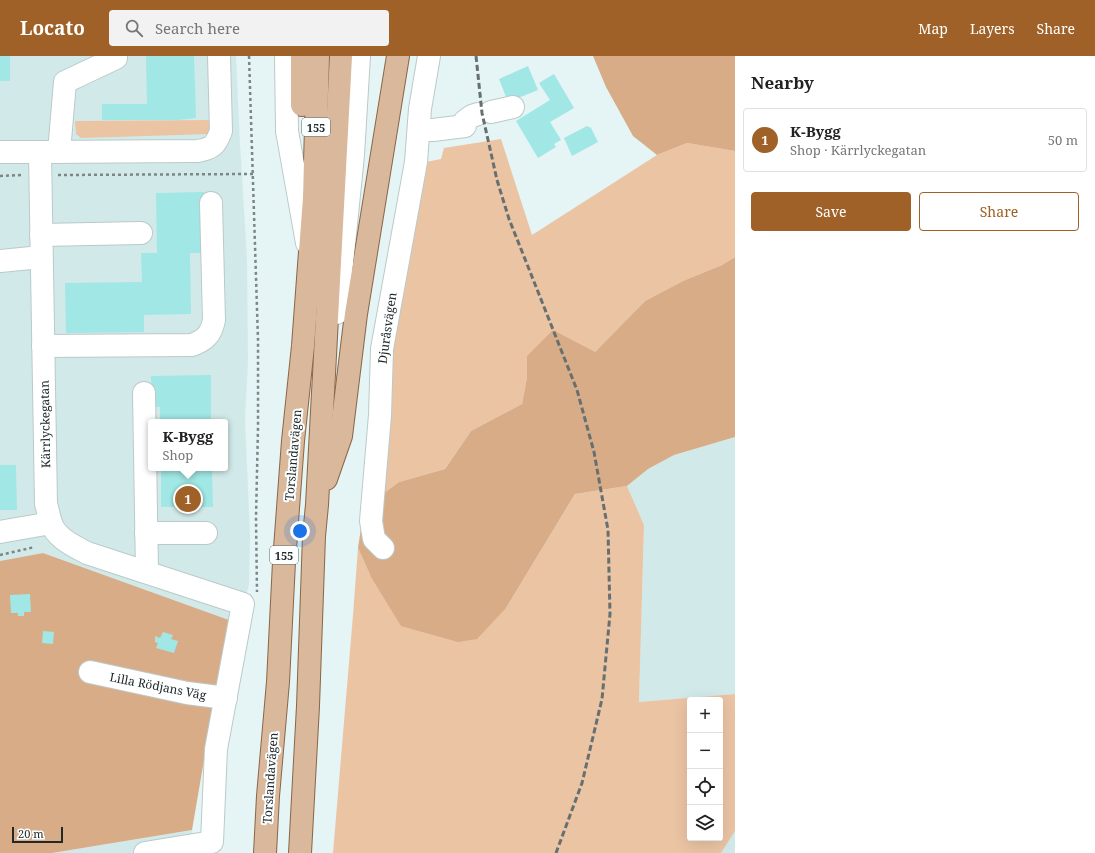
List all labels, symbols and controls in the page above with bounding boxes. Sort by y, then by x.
search box [109,10,389,46]
text: Locato [20,15,85,41]
icon: search [123,17,145,39]
text: Search here [155,18,240,38]
text: Map [918,19,948,38]
text: Layers [970,19,1015,38]
text: Share [1037,19,1075,38]
text: Nearby [751,71,814,94]
road number: 155 [302,118,330,136]
text: K-Bygg [790,121,841,141]
text: 1 [761,131,769,149]
text: 50 m [1048,131,1078,149]
text: Shop · Kärrlyckegatan [790,141,926,159]
button: Save [751,192,911,231]
button: Share [919,192,1079,231]
street label: Djuråsvägen [374,291,400,365]
street label: Kärrlyckegatan [36,380,54,468]
street label: Torslandavägen [281,408,305,501]
popup [148,419,228,471]
text: K-Bygg [163,426,213,446]
text: Shop [163,446,193,464]
pin: 1 [175,484,201,514]
your location [290,521,310,541]
road number: 155 [270,546,298,564]
street label: Lilla Rödjans Väg [108,668,208,704]
map controls [687,697,723,841]
button: + [687,697,723,733]
street label: Torslandavägen [258,732,282,824]
button: − [687,733,723,769]
button: locate [687,769,723,805]
button: layers [687,805,723,841]
scale bar [12,825,63,844]
text: 20 m [18,826,44,841]

